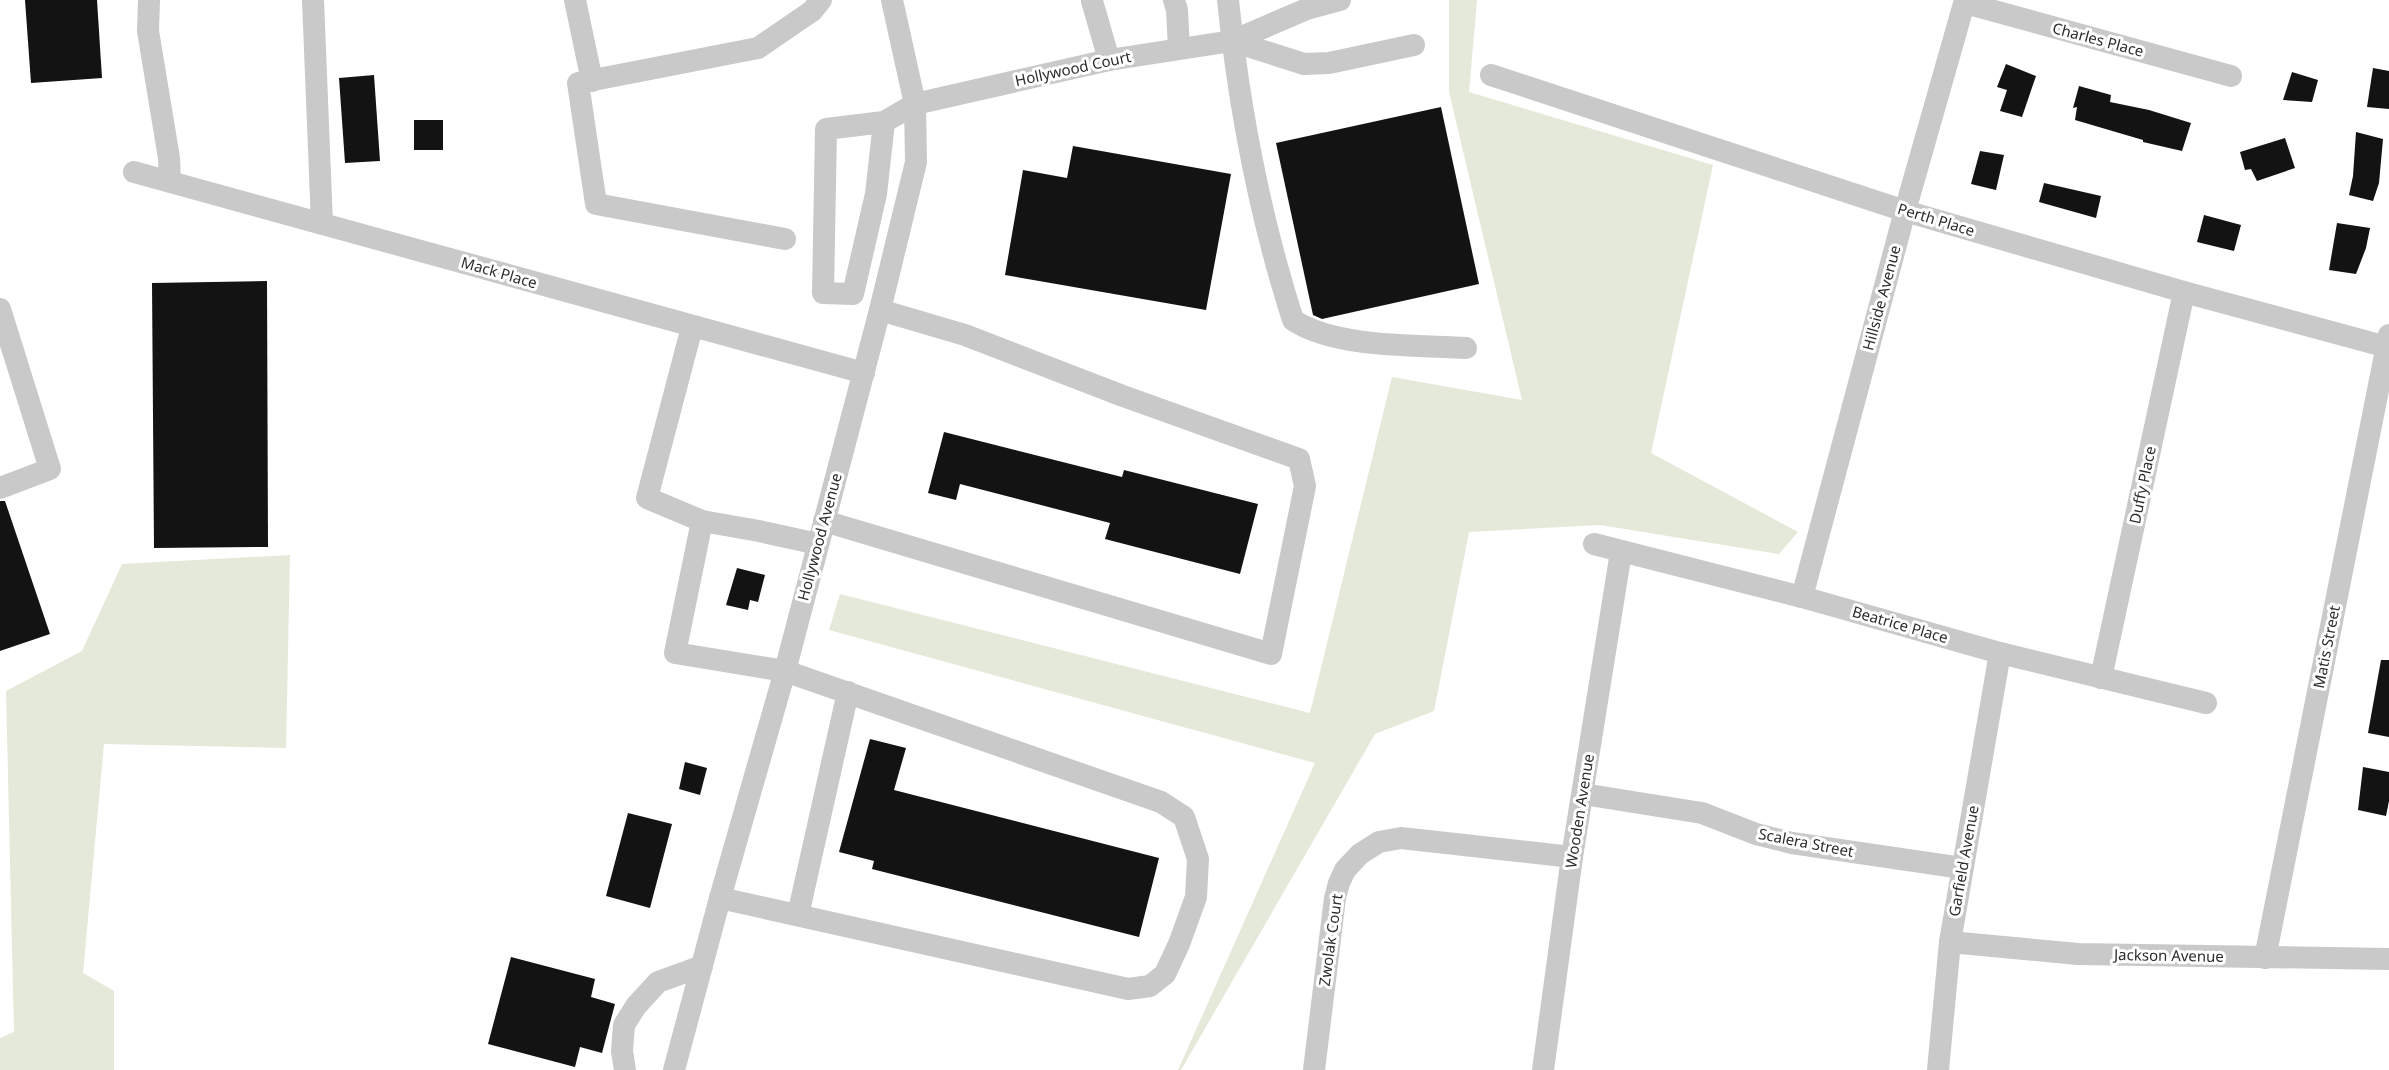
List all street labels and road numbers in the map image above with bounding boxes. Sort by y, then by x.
street label: Charles Place [2050,17,2146,61]
street label: Hollywood Court [1013,46,1133,90]
street label: Perth Place [1895,198,1977,240]
street label: Hillside Avenue [1857,243,1905,353]
street label: Mack Place [459,252,540,292]
street label: Duffy Place [2124,444,2160,526]
street label: Hollywood Avenue [792,471,846,603]
street label: Beatrice Place [1850,601,1950,647]
street label: Matis Street [2308,603,2344,690]
street label: Wooden Avenue [1560,752,1598,869]
street label: Garfield Avenue [1943,804,1983,918]
street label: Scalera Street [1757,823,1856,861]
street label: Zwolak Court [1314,892,1346,987]
street label: Jackson Avenue [2112,944,2224,966]

